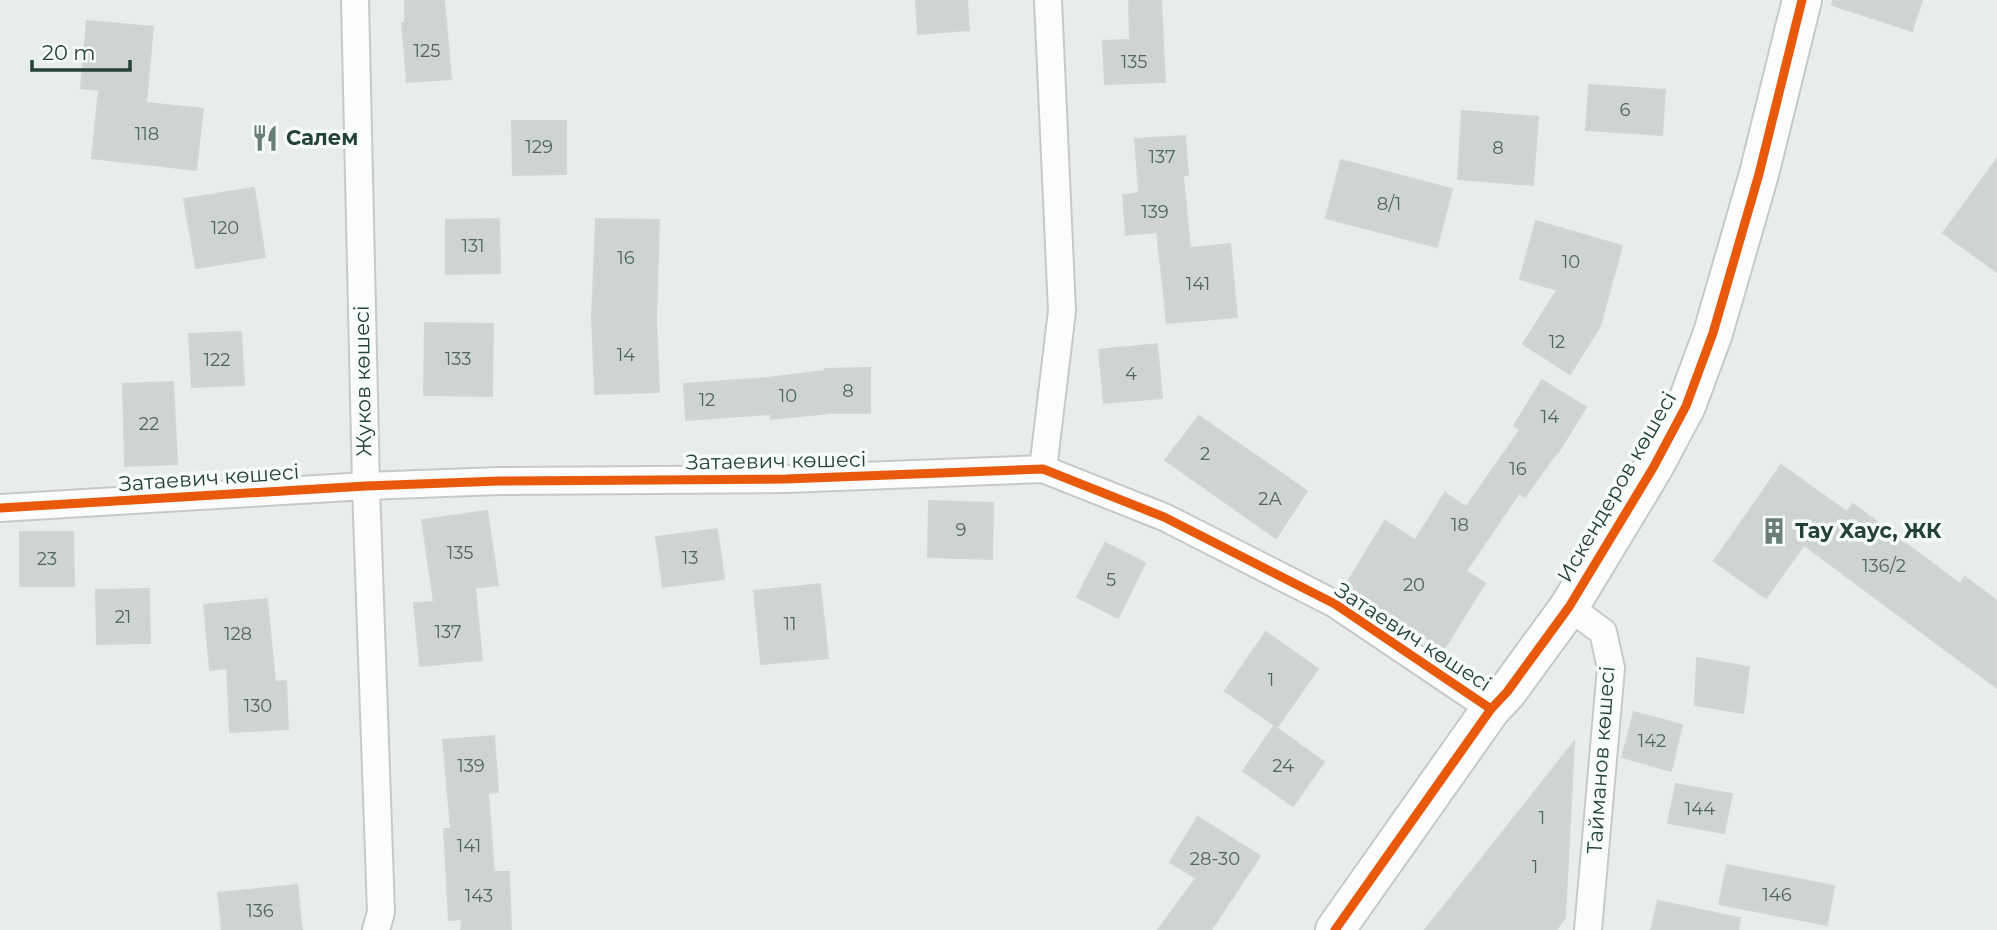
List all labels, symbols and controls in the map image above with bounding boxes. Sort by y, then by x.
scale bar [32,28,130,72]
text: 20 m [42,40,96,65]
house number: 125 [414,40,440,62]
house number: 135 [1121,51,1147,73]
house number: 6 [1620,99,1631,121]
house number: 118 [135,123,159,145]
restaurant icon: Салем [250,123,280,153]
place label: Салем [286,125,358,150]
house number: 129 [525,136,553,158]
house number: 8 [1492,137,1504,159]
house number: 137 [1148,146,1176,168]
house number: 8/1 [1377,193,1401,215]
house number: 139 [1141,201,1169,223]
house number: 120 [211,217,239,239]
house number: 131 [461,235,485,257]
house number: 16 [617,247,635,269]
house number: 10 [1562,251,1580,273]
house number: 141 [1186,273,1210,295]
street label: Жуков көшесі [349,305,376,457]
house number: 12 [1549,331,1565,353]
house number: 14 [617,344,635,366]
house number: 133 [445,348,471,370]
house number: 122 [204,349,230,371]
house number: 4 [1125,363,1137,385]
house number: 8 [842,380,854,402]
house number: 10 [779,385,797,407]
street label: Искендеров көшесі [1552,387,1681,587]
house number: 12 [699,389,715,411]
house number: 14 [1541,406,1559,428]
house number: 22 [139,413,159,435]
house number: 2 [1200,443,1210,465]
street label: Затаевич көшесі [685,446,867,475]
house number: 16 [1509,458,1527,480]
street label: Затаевич көшесі [118,459,300,496]
house number: 2А [1258,488,1282,510]
house number: 18 [1451,514,1469,536]
building icon: Тау Хаус, ЖК [1759,516,1789,546]
place label: Тау Хаус, ЖК [1795,518,1942,543]
house number: 9 [956,519,967,541]
house number: 135 [447,542,473,564]
house number: 13 [682,547,698,569]
house number: 23 [37,548,57,570]
house number: 136/2 [1862,555,1906,577]
house number: 5 [1106,569,1116,591]
house number: 20 [1403,574,1425,596]
street label: Затаевич көшесі [1331,577,1496,696]
house number: 21 [115,606,131,628]
house number: 11 [784,613,797,635]
house number: 137 [434,621,462,643]
house number: 128 [224,623,252,645]
street label: Тайманов көшесі [1581,665,1620,855]
house number: 1 [1268,669,1274,691]
house number: 130 [244,695,272,717]
house number: 142 [1638,730,1666,752]
house number: 139 [457,755,485,777]
house number: 24 [1272,755,1294,777]
house number: 144 [1685,798,1715,820]
house number: 1 [1539,807,1545,829]
house number: 141 [457,835,481,857]
house number: 28-30 [1190,848,1240,870]
house number: 1 [1532,856,1538,878]
house number: 146 [1762,884,1792,906]
house number: 143 [465,885,493,907]
house number: 136 [246,900,274,922]

